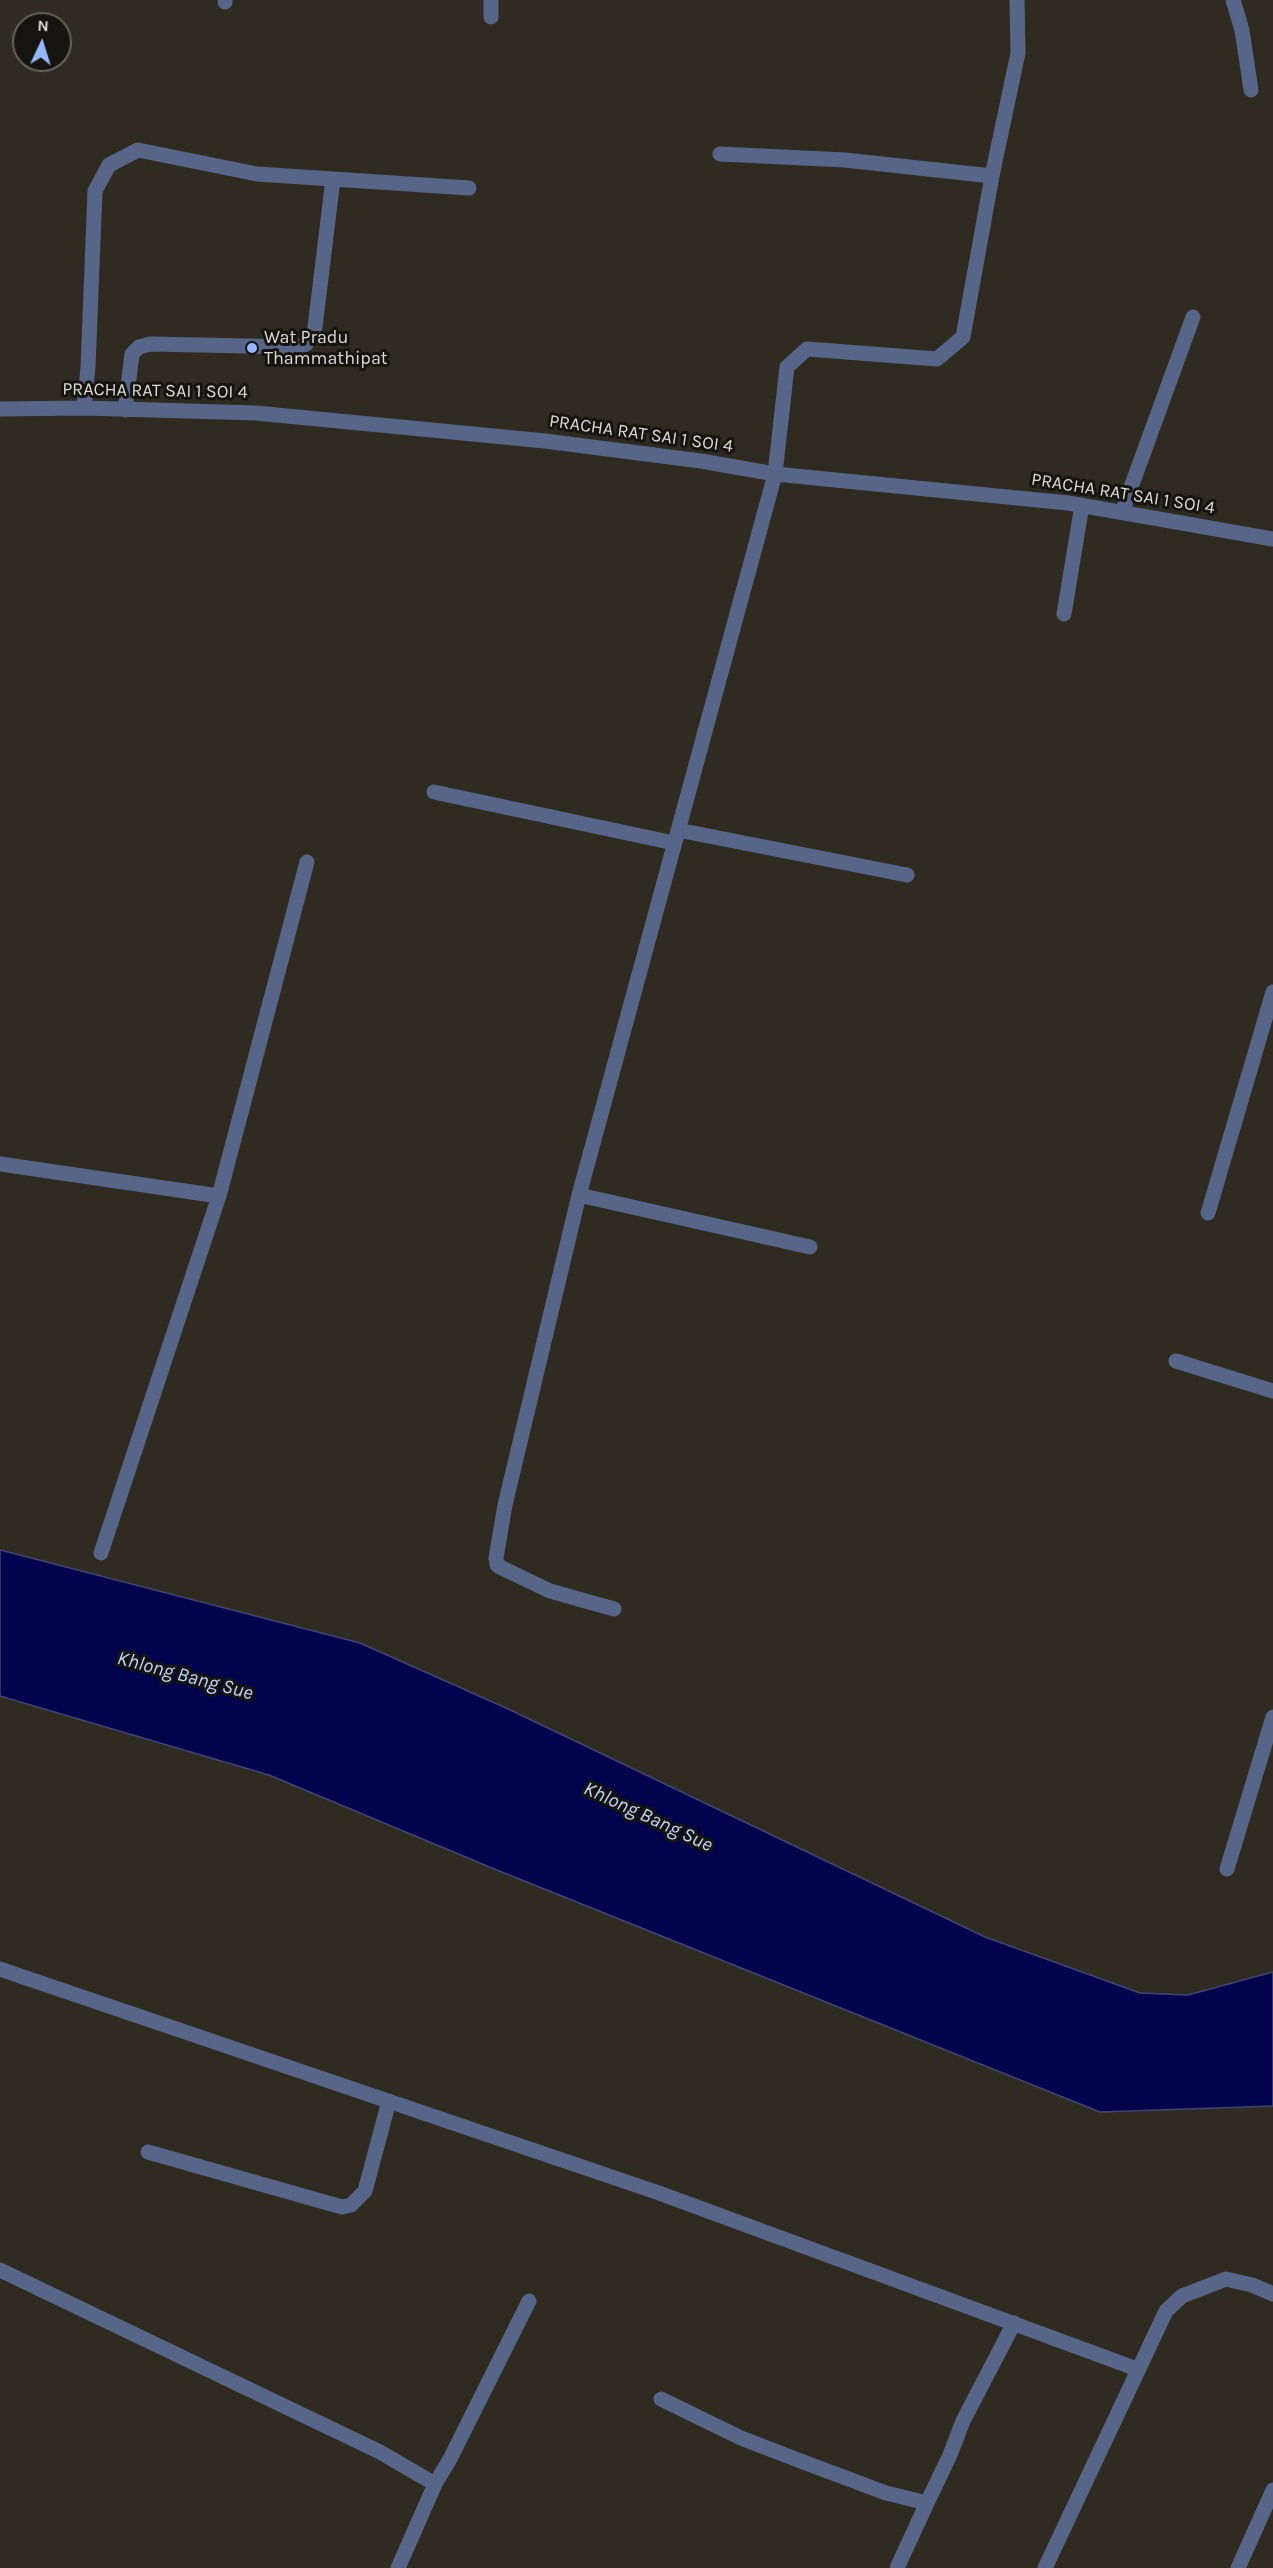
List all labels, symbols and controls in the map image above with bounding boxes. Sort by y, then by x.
north arrow [12,12,72,72]
text: N [37,16,50,35]
place label: Wat Pradu Thammathipat [264,327,388,370]
marker: Wat Pradu Thammathipat [245,341,259,355]
street label: PRACHA RAT SAI 1 SOI 4 [62,379,248,403]
street label: PRACHA RAT SAI 1 SOI 4 [548,410,734,458]
street label: PRACHA RAT SAI 1 SOI 4 [1030,469,1216,519]
water label: Khlong Bang Sue [114,1646,256,1706]
water label: Khlong Bang Sue [580,1777,716,1857]

